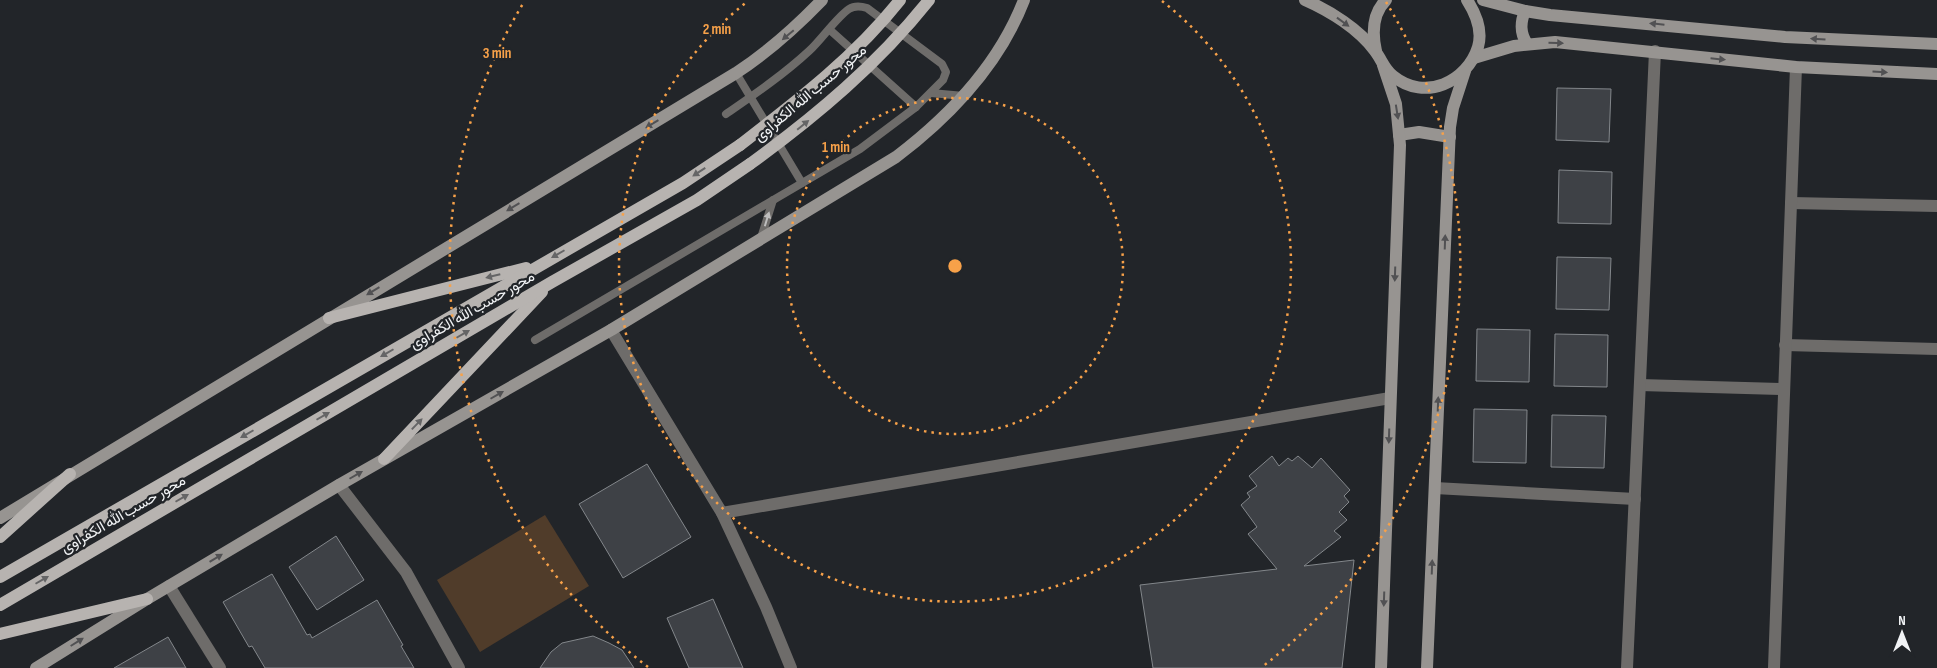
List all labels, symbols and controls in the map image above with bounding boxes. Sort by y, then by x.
one-way arrow [1336,17,1350,27]
text: 2 min [703,20,731,39]
one-way arrow [1648,20,1664,28]
one-way arrow [781,29,794,40]
one-way arrow [1810,35,1826,43]
one-way arrow [1548,39,1564,47]
street label: محور حسب الله الكفراوى [750,41,870,146]
text: 3 min [483,44,511,63]
one-way arrow [1710,55,1726,63]
one-way arrow [1872,68,1888,76]
one-way arrow [1393,104,1401,120]
one-way arrow [646,119,659,128]
one-way arrow [796,119,809,130]
text: 1 min [822,138,850,157]
one-way arrow [692,167,706,177]
one-way arrow [506,203,519,212]
one-way arrow [764,211,772,226]
one-way arrow [1442,234,1450,250]
one-way arrow [552,249,565,258]
centre of rings [946,257,964,275]
one-way arrow [1391,266,1399,282]
street label: محور حسب الله الكفراوى [406,267,538,354]
one-way arrow [485,272,500,280]
one-way arrow [367,287,380,296]
one-way arrow [455,330,470,338]
one-way arrow [381,348,394,357]
one-way arrow [490,391,504,399]
one-way arrow [1435,396,1443,412]
one-way arrow [315,412,330,420]
one-way arrow [411,418,423,430]
one-way arrow [1385,429,1393,445]
one-way arrow [239,430,254,438]
street label: محور حسب الله الكفراوى [57,471,189,558]
one-way arrow [349,471,362,480]
one-way arrow [176,494,189,503]
one-way arrow [210,554,223,563]
one-way arrow [1428,559,1436,575]
one-way arrow [36,576,49,585]
one-way arrow [1379,591,1387,607]
north arrow [1877,608,1927,658]
text: N [1898,612,1906,629]
one-way arrow [70,638,84,647]

